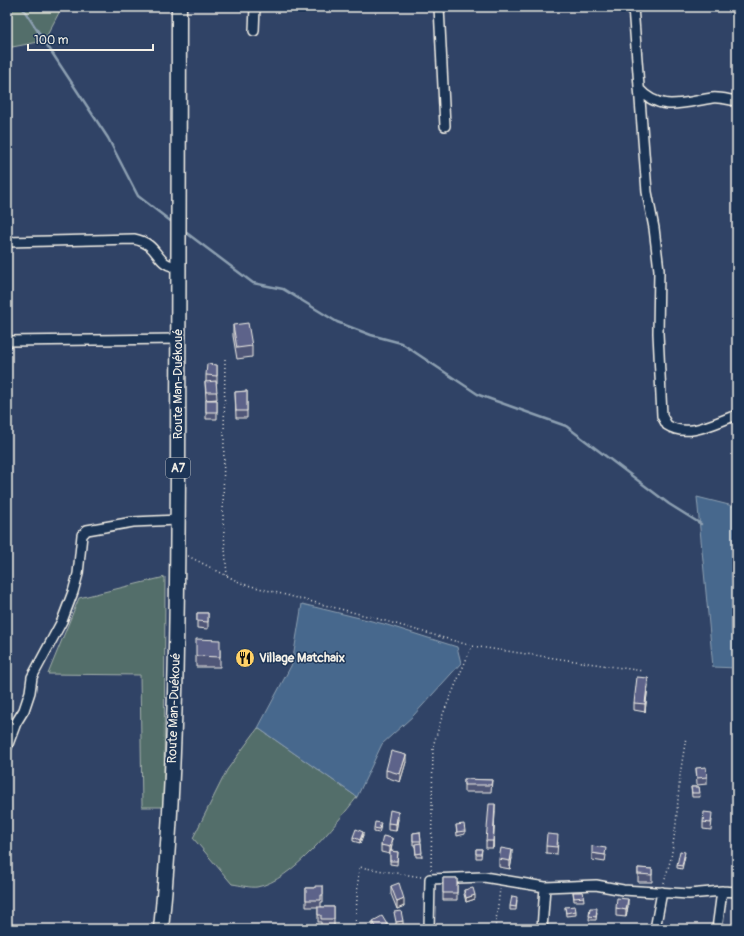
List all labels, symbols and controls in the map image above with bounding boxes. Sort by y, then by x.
scale bar [28,26,153,52]
text: 100 m [34,33,69,48]
street label: Route Man-Duékoué [170,329,186,439]
road number: A7 [166,458,190,478]
restaurant icon: Village Matchaix [234,647,256,669]
place label: Village Matchaix [259,650,345,666]
street label: Route Man-Duékoué [164,652,184,764]

